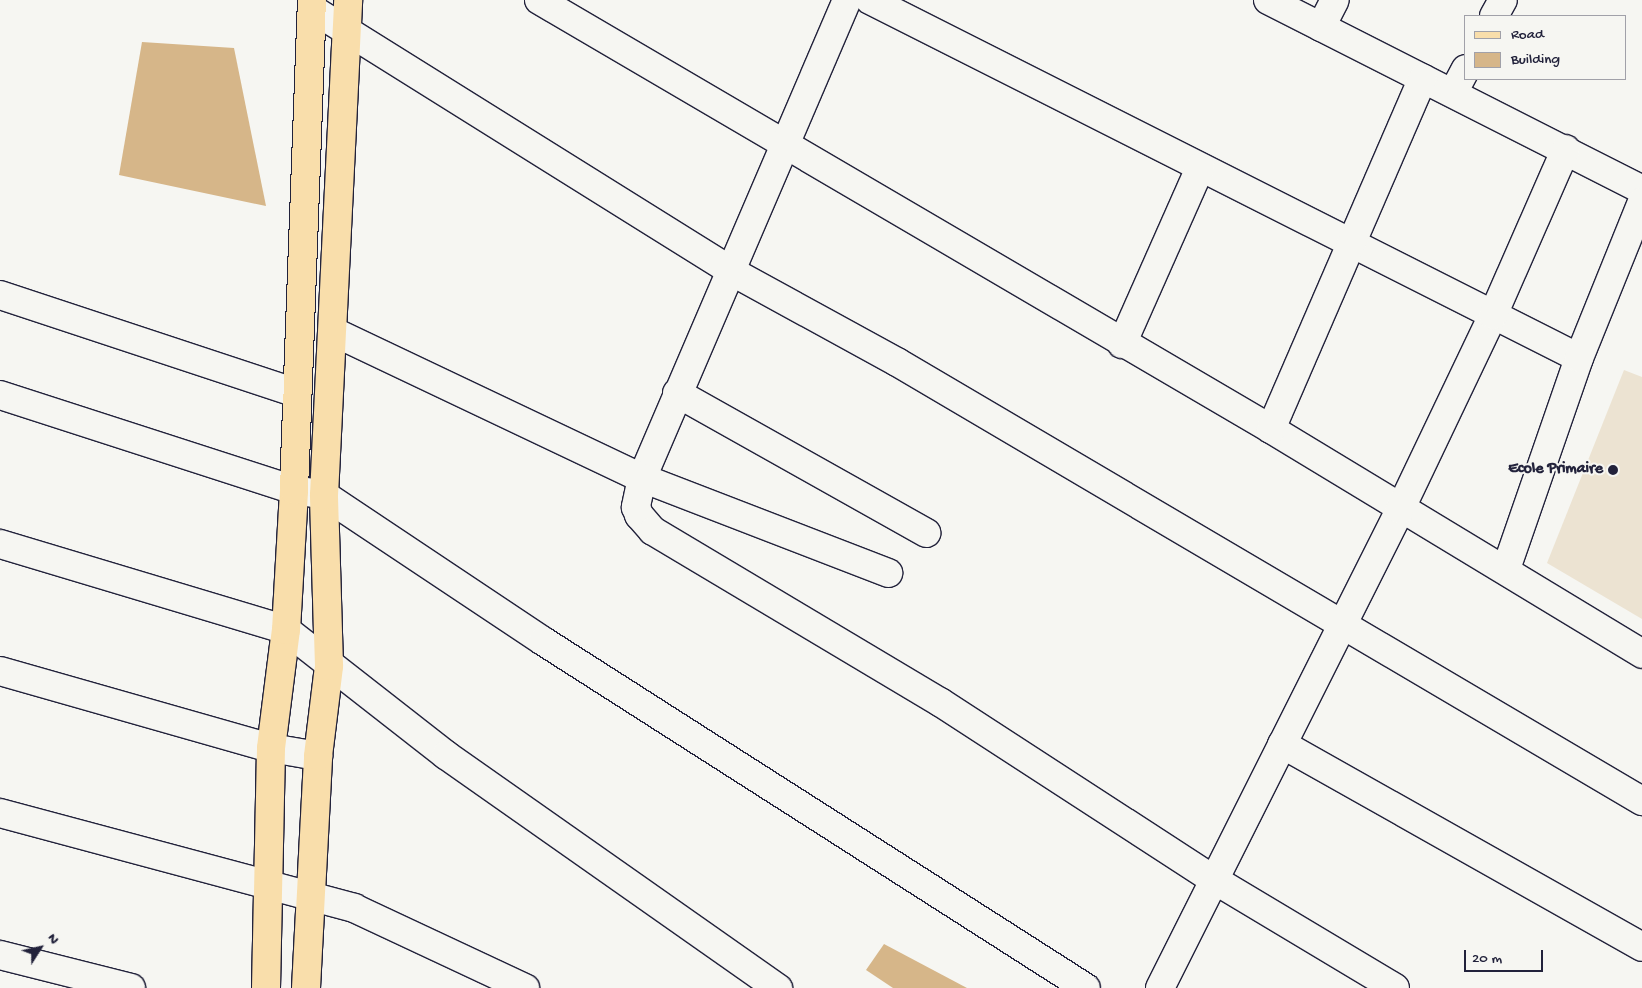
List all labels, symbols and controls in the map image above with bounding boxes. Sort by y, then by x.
legend [1464,15,1627,80]
text: Road [1511,26,1544,44]
text: Building [1511,51,1560,69]
place label: Ecole Primaire [1508,460,1603,480]
marker: Ecole Primaire [1607,464,1619,476]
north arrow [15,923,65,973]
text: N [43,930,62,948]
scale bar [1467,940,1546,972]
text: 20 m [1472,950,1502,968]

